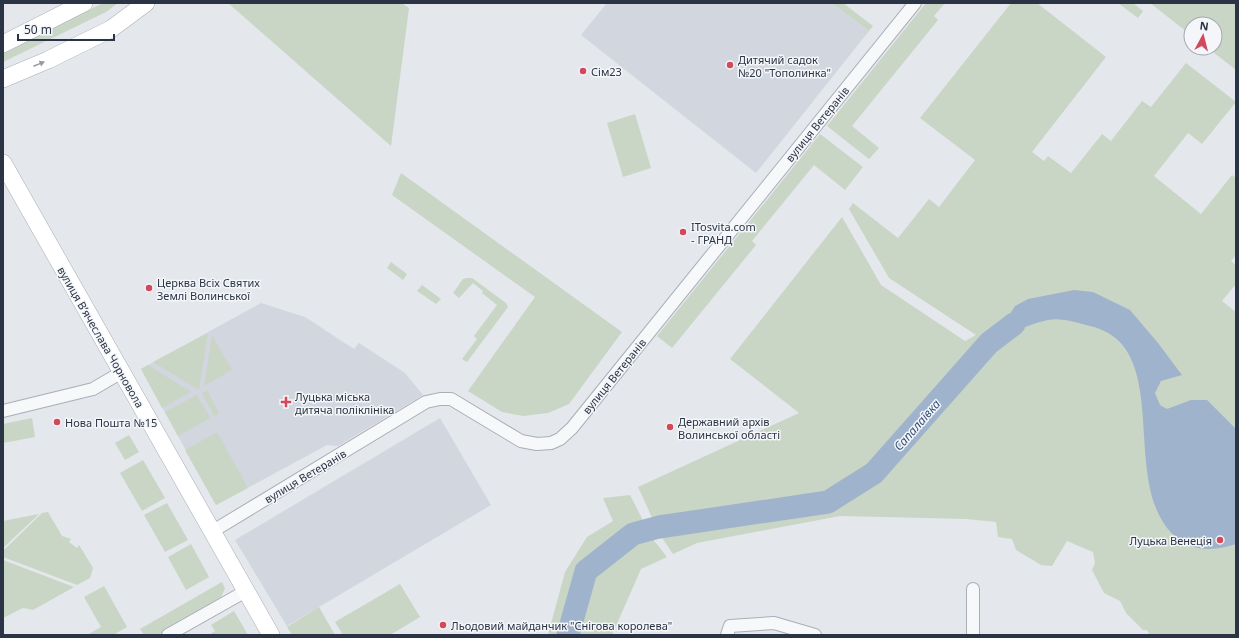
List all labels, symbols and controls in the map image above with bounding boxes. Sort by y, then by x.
scale bar [18,16,114,42]
north arrow [1183,16,1223,56]
text: N [1199,18,1210,34]
text: 50 m [24,21,52,38]
place label: Дитячий садок №20 "Тополинка" [738,52,831,80]
marker: Дитячий садок №20 "Тополинка" [725,60,735,70]
one-way arrow [34,61,45,67]
place label: Сім23 [591,64,622,79]
marker: Сім23 [578,66,588,76]
street label: вулиця Ветеранів [782,83,852,165]
place label: ITosvita.com - ГРАНД [691,219,756,247]
marker: ITosvita.com - ГРАНД [678,227,688,237]
street label: вулиця Вʼячеслава Чорновола [54,264,148,410]
place label: Церква Всіх Святих Землі Волинської [157,275,260,303]
marker: Церква Всіх Святих Землі Волинської [144,283,154,293]
street label: вулиця Ветеранів [579,335,649,417]
place label: Луцька міська дитяча поліклініка [295,389,394,417]
marker: Луцька міська дитяча поліклініка [280,396,292,408]
water label: Сапалаївка [890,396,944,454]
place label: Державний архів Волинської області [678,414,780,442]
place label: Нова Пошта №15 [65,415,157,430]
marker: Нова Пошта №15 [52,417,62,427]
marker: Державний архів Волинської області [665,422,675,432]
street label: вулиця Ветеранів [261,446,349,506]
place label: Луцька Венеція [1129,533,1212,548]
marker: Луцька Венеція [1215,535,1225,545]
place label: Льодовий майданчик "Снігова королева" [451,618,672,633]
marker: Льодовий майданчик "Снігова королева" [438,620,448,630]

